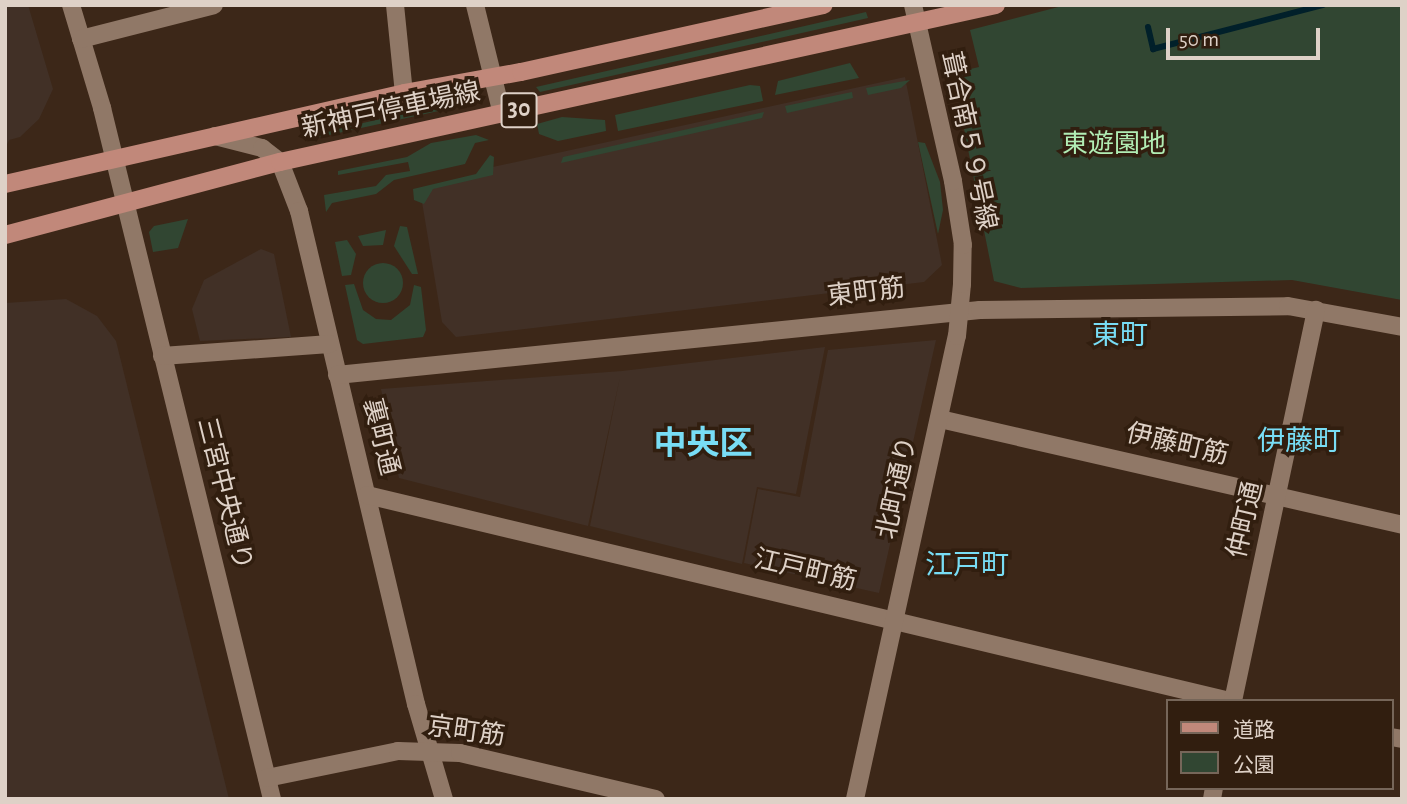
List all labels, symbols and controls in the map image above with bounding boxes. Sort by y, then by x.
scale bar [1169,14,1323,58]
text: 50 m [1179,29,1219,50]
street label: 葺合南５９号線 [934,49,1002,233]
street label: 新神戸停車場線 [299,77,483,145]
road number: 30 [500,90,538,130]
park label: 東遊園地 [1062,129,1166,161]
street label: 東町筋 [825,273,907,313]
district label: 東町 [1092,319,1148,353]
street label: 裏町通 [355,395,405,479]
street label: 三宮中央通り [190,415,258,573]
street label: 伊藤町筋 [1123,418,1231,472]
district label: 中央区 [654,425,752,465]
district label: 伊藤町 [1257,425,1341,459]
street label: 北町通り [872,434,924,542]
street label: 仲町通 [1222,478,1270,562]
street label: 江戸町筋 [751,544,859,598]
district label: 江戸町 [925,549,1009,583]
legend [1166,699,1393,790]
street label: 京町筋 [425,711,507,753]
text: 道路 [1233,720,1275,741]
text: 公園 [1233,755,1275,776]

